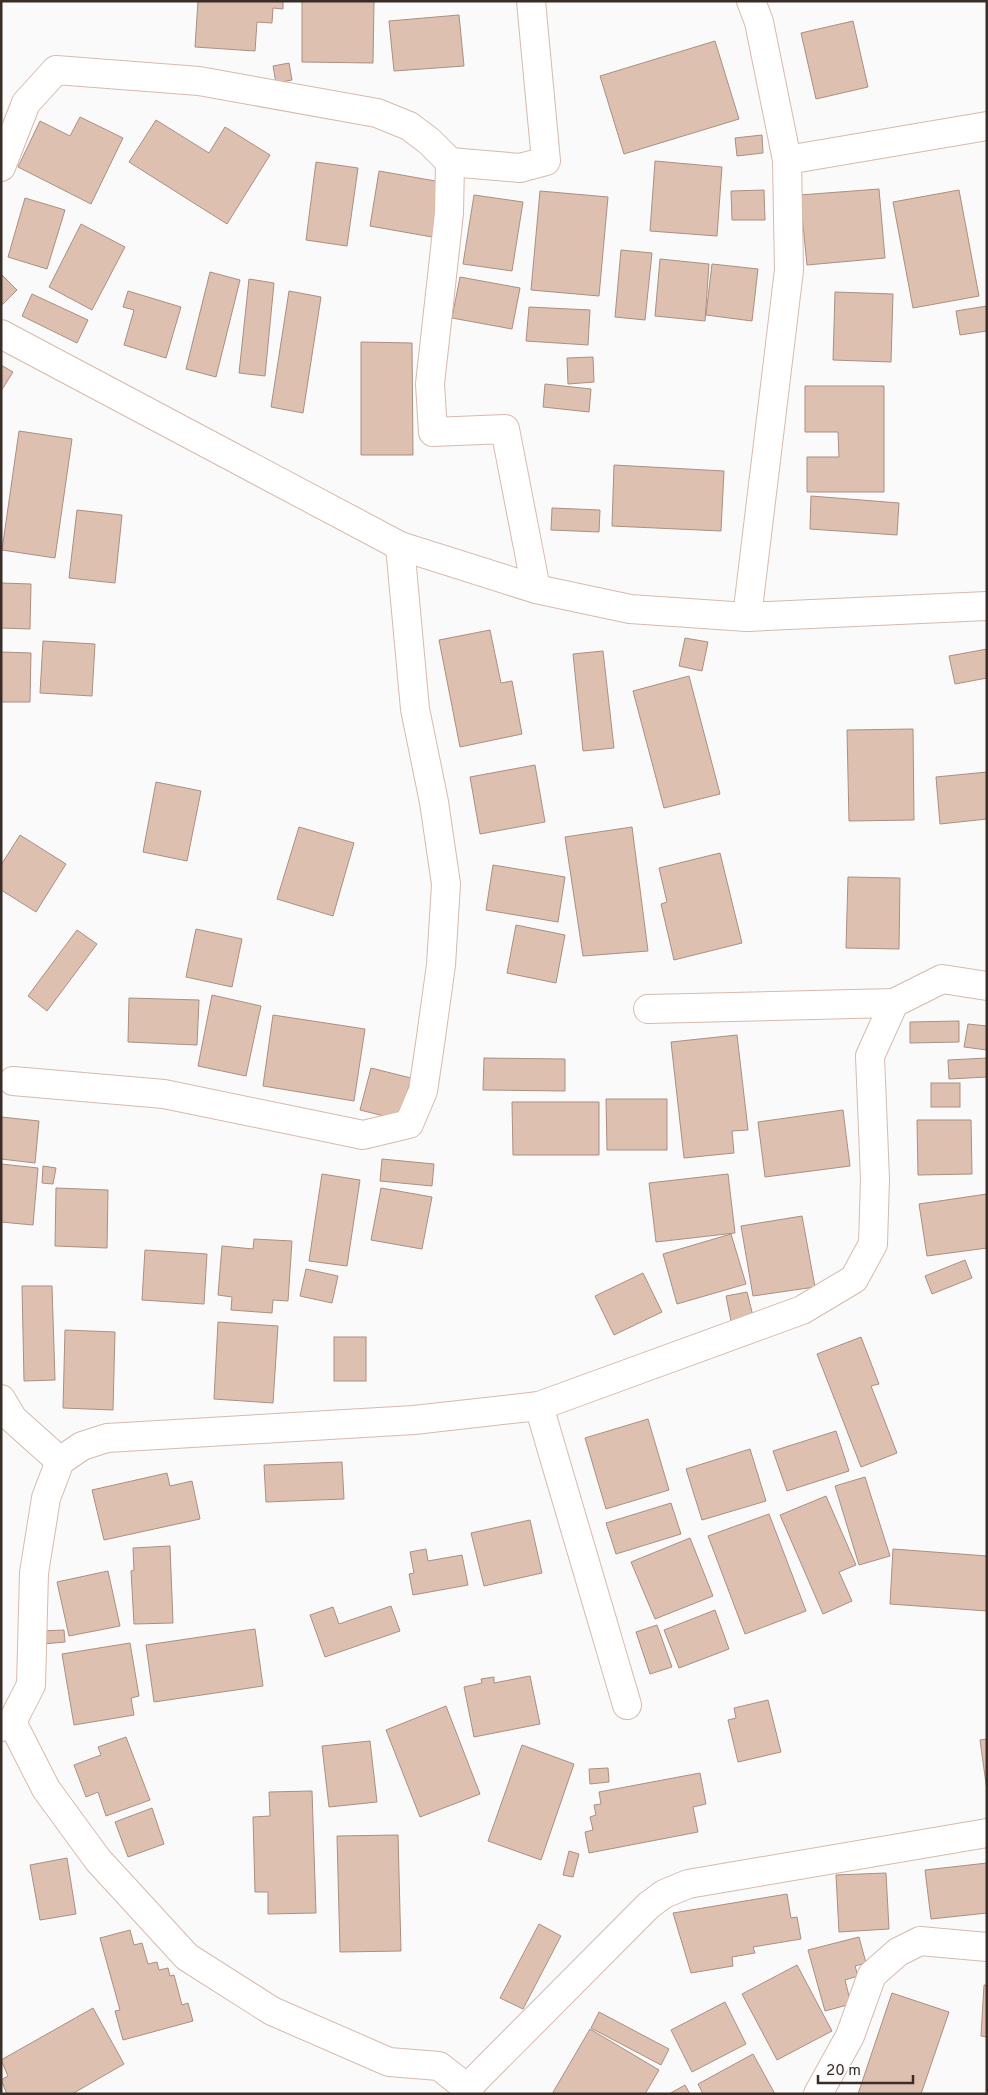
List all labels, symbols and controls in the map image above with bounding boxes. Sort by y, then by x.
scale bar [818,2052,913,2084]
text: 20 m [826,2062,861,2081]

